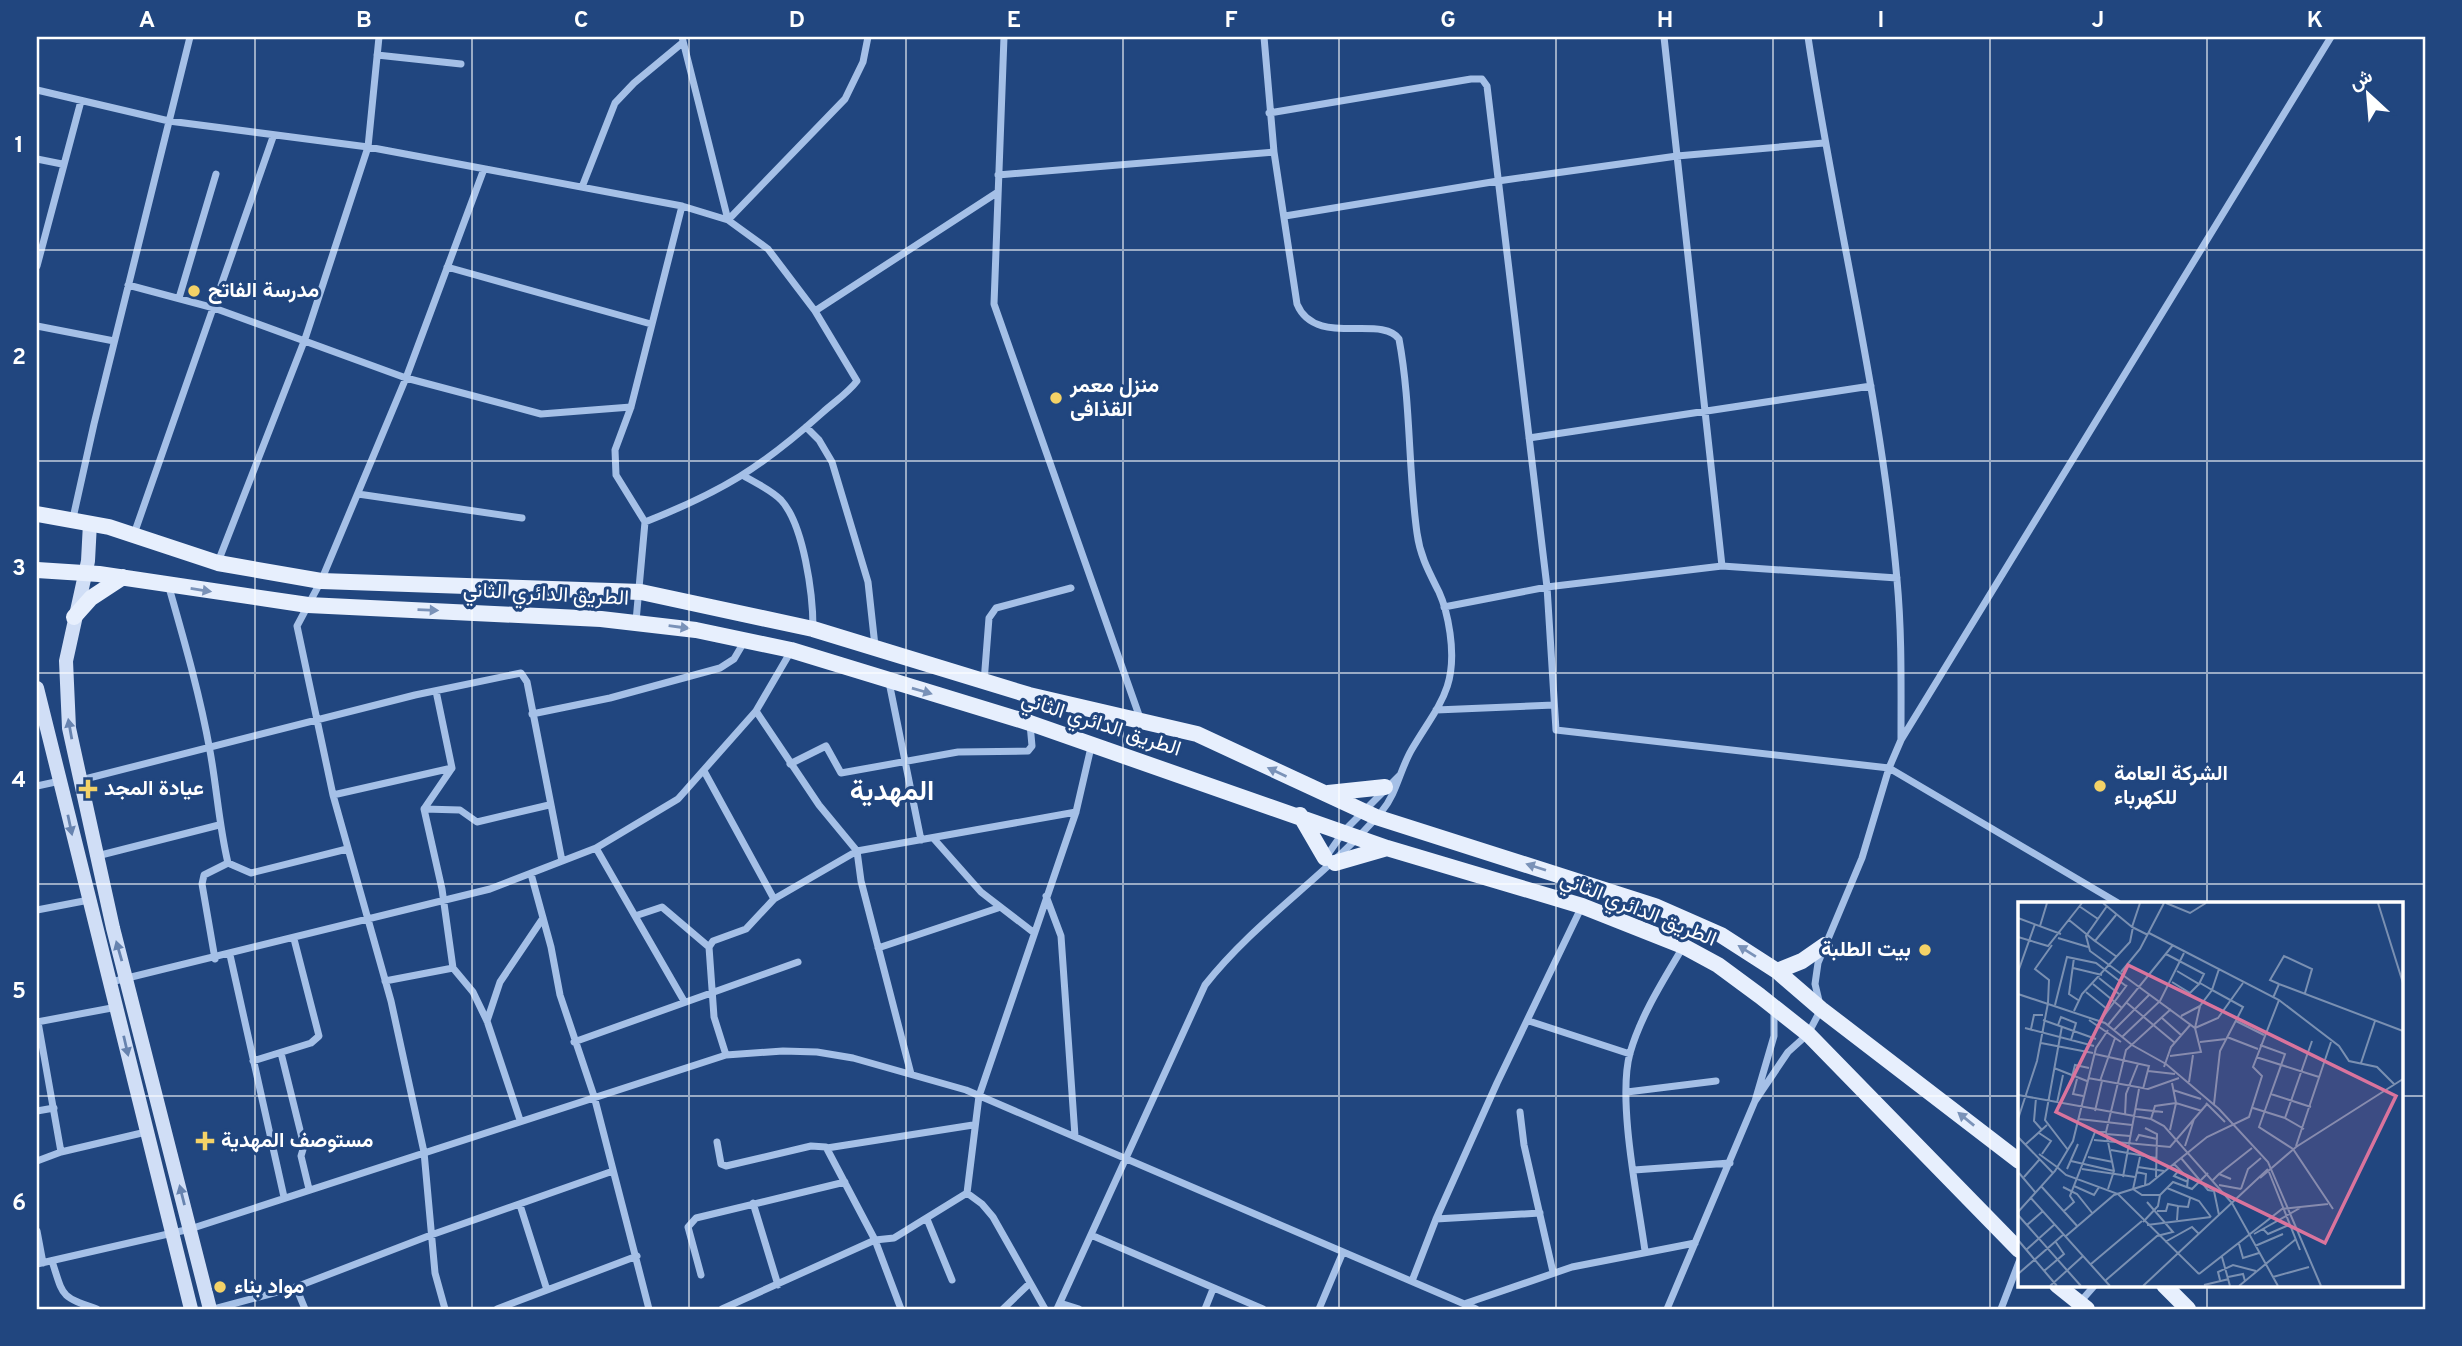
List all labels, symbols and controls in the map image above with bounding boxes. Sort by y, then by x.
text: A [139,7,155,36]
text: B [356,7,372,36]
text: C [574,7,588,36]
text: D [789,7,805,36]
text: E [1007,7,1021,36]
text: F [1224,7,1238,36]
text: G [1440,7,1456,36]
text: H [1657,7,1673,36]
text: I [1878,7,1884,36]
text: J [2092,7,2104,36]
text: K [2307,7,2323,36]
north arrow [2332,60,2402,130]
text: ش [2346,65,2377,96]
text: 1 [14,132,24,161]
place label: مدرسة الفاتح [208,278,319,305]
marker: مدرسة الفاتح [186,283,202,299]
text: 2 [12,344,26,373]
place label: منزل معمر القذافى [1069,373,1159,424]
marker: منزل معمر القذافى [1048,390,1064,406]
text: 3 [12,555,26,584]
street label: الطريق الدائري الثاني [462,577,630,615]
one-way arrow [191,585,213,596]
one-way arrow [417,604,439,615]
one-way arrow [668,622,690,633]
street label: الطريق الدائري الثاني [1017,686,1184,765]
one-way arrow [912,687,933,697]
one-way arrow [64,718,75,740]
place label: الشركة العامة للكهرباء [2114,761,2228,812]
one-way arrow [1267,766,1287,778]
text: 4 [12,767,26,796]
district label: المهدية [850,775,934,811]
place label: عيادة المجد [104,776,204,803]
marker: الشركة العامة للكهرباء [2092,778,2108,794]
marker: عيادة المجد [78,779,98,799]
one-way arrow [65,814,76,836]
one-way arrow [1525,861,1546,872]
street label: الطريق الدائري الثاني [1555,866,1720,956]
inset map [2018,902,2402,1286]
place label: بيت الطلبة [1821,937,1911,964]
one-way arrow [113,940,124,962]
marker: بيت الطلبة [1917,942,1933,958]
one-way arrow [1737,944,1756,957]
text: 5 [12,978,26,1007]
one-way arrow [121,1035,132,1057]
one-way arrow [1957,1112,1974,1127]
place label: مستوصف المهدية [221,1128,373,1155]
marker: مستوصف المهدية [195,1131,215,1151]
one-way arrow [176,1184,187,1206]
text: 6 [12,1190,26,1219]
place label: مواد بناء [234,1274,304,1301]
marker: مواد بناء [212,1279,228,1295]

